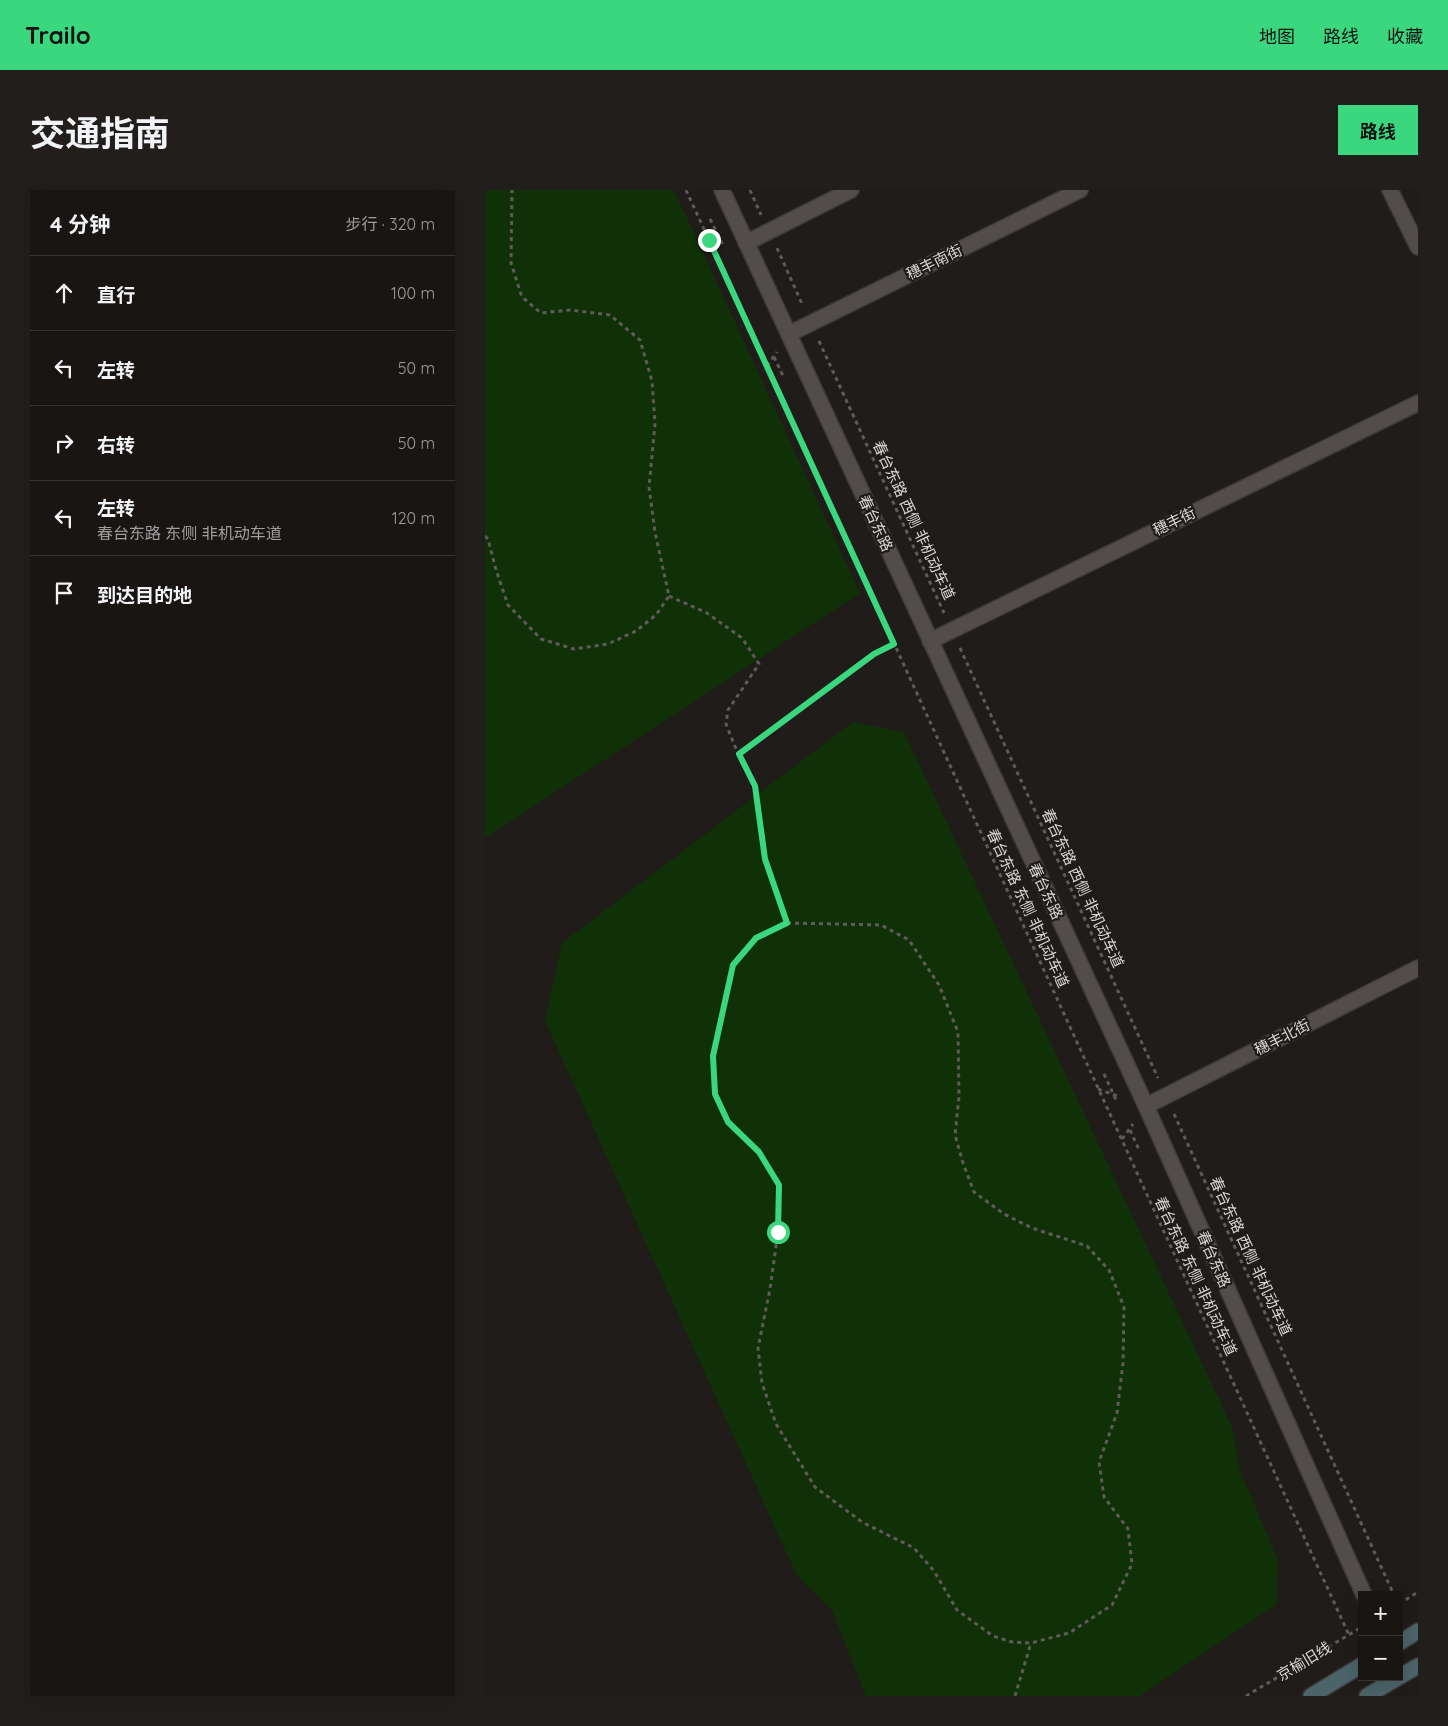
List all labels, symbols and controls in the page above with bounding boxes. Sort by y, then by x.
text: Trailo [25,20,91,50]
text: 地图 [1259,25,1295,48]
text: 路线 [1323,25,1359,48]
text: 收藏 [1387,25,1423,48]
button: 路线 [1338,105,1418,155]
text: 交通指南 [30,111,170,155]
text: 4 分钟 [50,211,110,237]
text: 步行 · 320 m [345,214,435,234]
route end [698,229,721,252]
street label: 穗丰南街 [903,240,965,284]
icon: ahead [50,279,78,307]
text: 直行 [97,283,135,307]
text: 100 m [391,283,435,303]
icon: left [50,354,78,382]
text: 左转 [97,358,135,382]
text: 50 m [398,358,435,378]
icon: right [50,429,78,457]
text: 右转 [97,433,135,457]
text: 50 m [398,433,435,453]
street label: 春台东路 西侧 非机动车道 [869,438,959,602]
street label: 春台东路 [855,492,897,554]
text: 左转 [97,496,135,520]
street label: 穗丰街 [1150,503,1198,539]
icon: left [50,504,78,532]
text: 120 m [392,508,435,528]
text: 春台东路 东侧 非机动车道 [97,523,282,543]
icon: arrive [50,579,78,607]
text: 到达目的地 [97,583,192,607]
street label: 春台东路 西侧 非机动车道 [1038,806,1128,970]
street label: 春台东路 东侧 非机动车道 [983,825,1073,991]
street label: 春台东路 [1025,860,1067,922]
street label: 穗丰北街 [1251,1015,1313,1059]
street label: 春台东路 西侧 非机动车道 [1206,1174,1296,1338]
street label: 春台东路 东侧 非机动车道 [1151,1193,1241,1359]
route start [767,1221,790,1244]
street label: 春台东路 [1194,1228,1234,1290]
map controls [1358,1591,1403,1681]
button: + [1358,1591,1403,1636]
button: − [1358,1636,1403,1681]
street label: 京榆旧线 [1273,1637,1335,1685]

